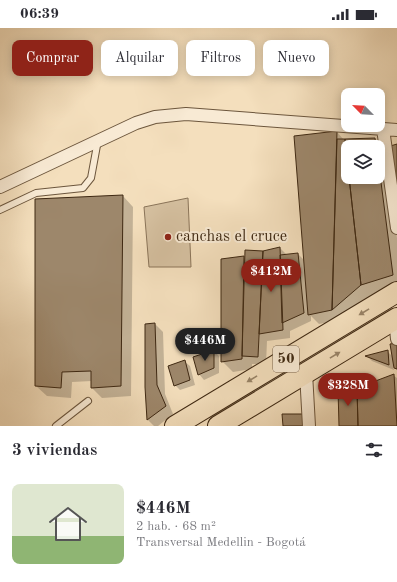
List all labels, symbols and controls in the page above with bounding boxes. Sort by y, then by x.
text: 06:39 [20,7,59,22]
chip: Comprar [12,40,93,76]
chip: Alquilar [101,40,178,76]
chip: Filtros [186,40,255,76]
chip: Nuevo [263,40,329,76]
north arrow [341,88,385,132]
map controls [341,88,385,184]
button: layers [341,140,385,184]
place label: canchas el cruce [176,229,287,245]
marker: canchas el cruce [163,232,173,242]
pin: $412M [243,259,299,293]
text: $412M [250,265,292,278]
one-way arrow [358,309,370,316]
pin: $446M [177,328,233,362]
text: $446M [184,334,226,347]
road number: 50 [273,346,299,372]
one-way arrow [329,352,341,359]
pin: $328M [320,373,376,407]
one-way arrow [246,376,258,383]
text: $328M [327,379,369,392]
icon: filters [363,439,385,461]
text: 3 viviendas [12,442,97,459]
icon: home [44,500,92,548]
text: $446M [136,500,191,517]
text: 2 hab. · 68 m² [136,520,216,533]
text: Transversal Medellin - Bogotá [136,536,306,549]

